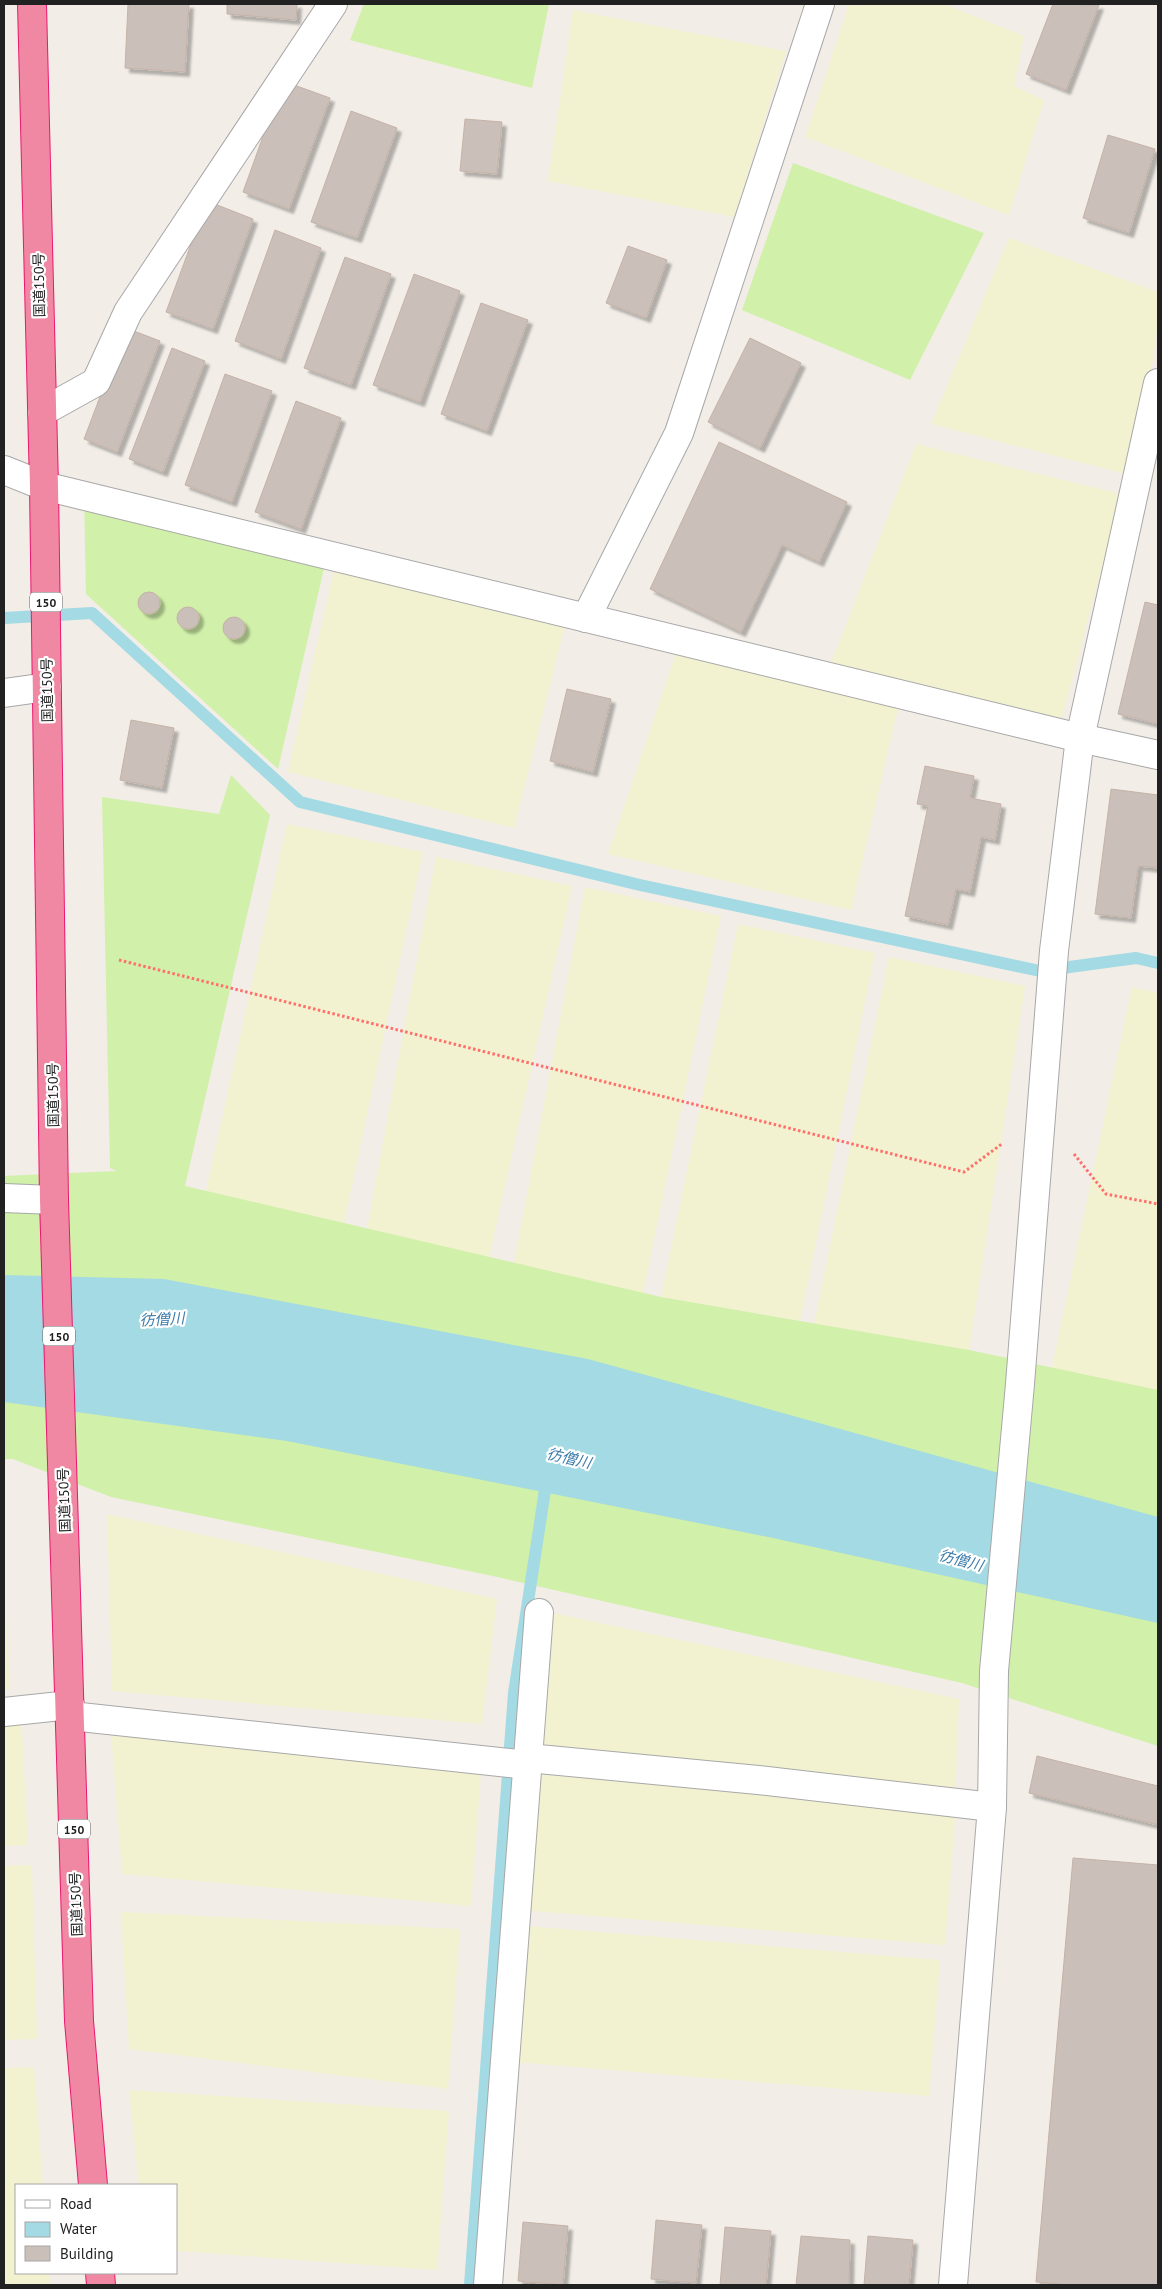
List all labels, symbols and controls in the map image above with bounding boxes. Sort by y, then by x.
street label: 国道150号 [29,252,49,318]
road number: 150 [30,592,62,612]
street label: 国道150号 [37,657,57,723]
street label: 国道150号 [43,1062,63,1128]
water label: 彷僧川 [139,1308,187,1330]
road number: 150 [43,1326,75,1345]
water label: 彷僧川 [545,1444,595,1473]
street label: 国道150号 [54,1467,74,1533]
water label: 彷僧川 [937,1545,987,1576]
road number: 150 [58,1820,90,1838]
street label: 国道150号 [66,1871,86,1937]
legend [15,2184,178,2274]
text: Road [60,2194,92,2213]
text: Water [60,2219,97,2238]
text: Building [60,2244,114,2263]

